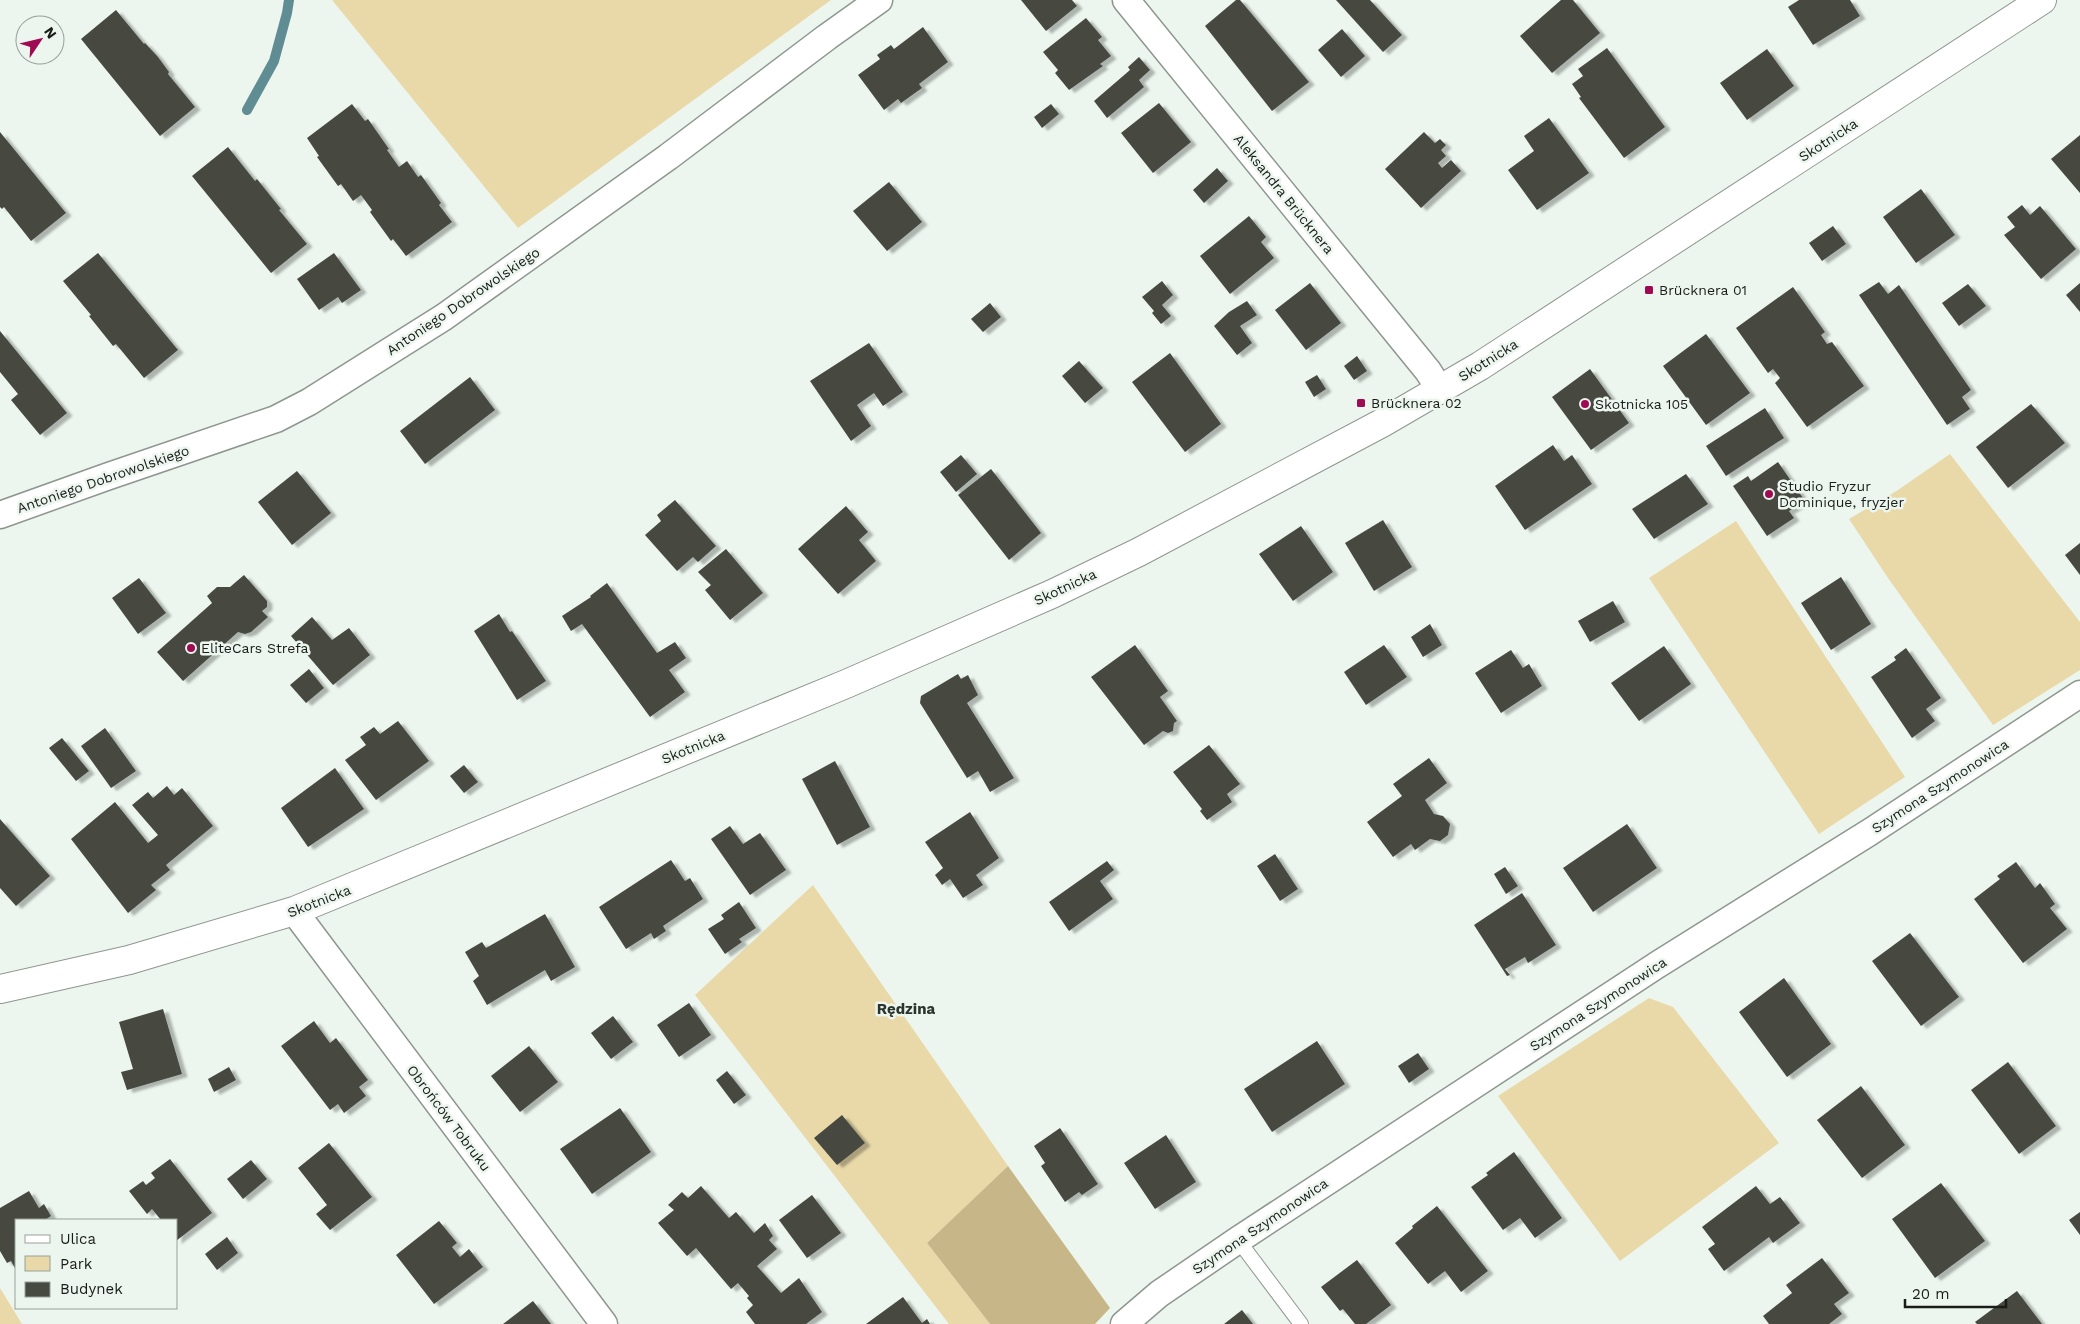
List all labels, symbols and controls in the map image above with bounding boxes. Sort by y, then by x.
north arrow [15,15,65,65]
text: N [41,24,60,41]
street label: Skotnicka [1796,115,1860,165]
street label: Aleksandra Brücknera [1231,131,1337,257]
street label: Antoniego Dobrowolskiego [383,244,543,358]
place label: Brücknera 01 [1659,282,1747,298]
marker: Brücknera 01 [1643,284,1655,296]
street label: Skotnicka [1455,335,1521,384]
place label: Brücknera 02 [1371,395,1462,411]
place label: Skotnicka 105 [1595,396,1688,412]
marker: Brücknera 02 [1355,397,1367,409]
marker: Skotnicka 105 [1579,398,1591,410]
street label: Antoniego Dobrowolskiego [15,442,191,516]
place label: Studio Fryzur Dominique, fryzjer [1779,478,1904,510]
marker: Studio Fryzur Dominique, fryzjer [1763,488,1775,500]
street label: Skotnicka [1031,566,1099,608]
place label: EliteCars Strefa [201,640,308,656]
marker: EliteCars Strefa [185,642,197,654]
street label: Skotnicka [659,727,727,767]
street label: Szymona Szymonowica [1869,736,2011,836]
street label: Skotnicka [285,882,353,920]
street label: Szymona Szymonowica [1527,954,1669,1054]
district label: Rędzina [877,1000,936,1018]
street label: Obrońców Tobruku [404,1062,494,1174]
street label: Szymona Szymonowica [1189,1175,1331,1277]
legend [15,1219,178,1309]
text: Ulica [60,1230,97,1248]
text: Park [60,1255,93,1273]
scale bar [1905,1276,2006,1308]
text: Budynek [60,1280,123,1298]
text: 20 m [1912,1285,1950,1303]

